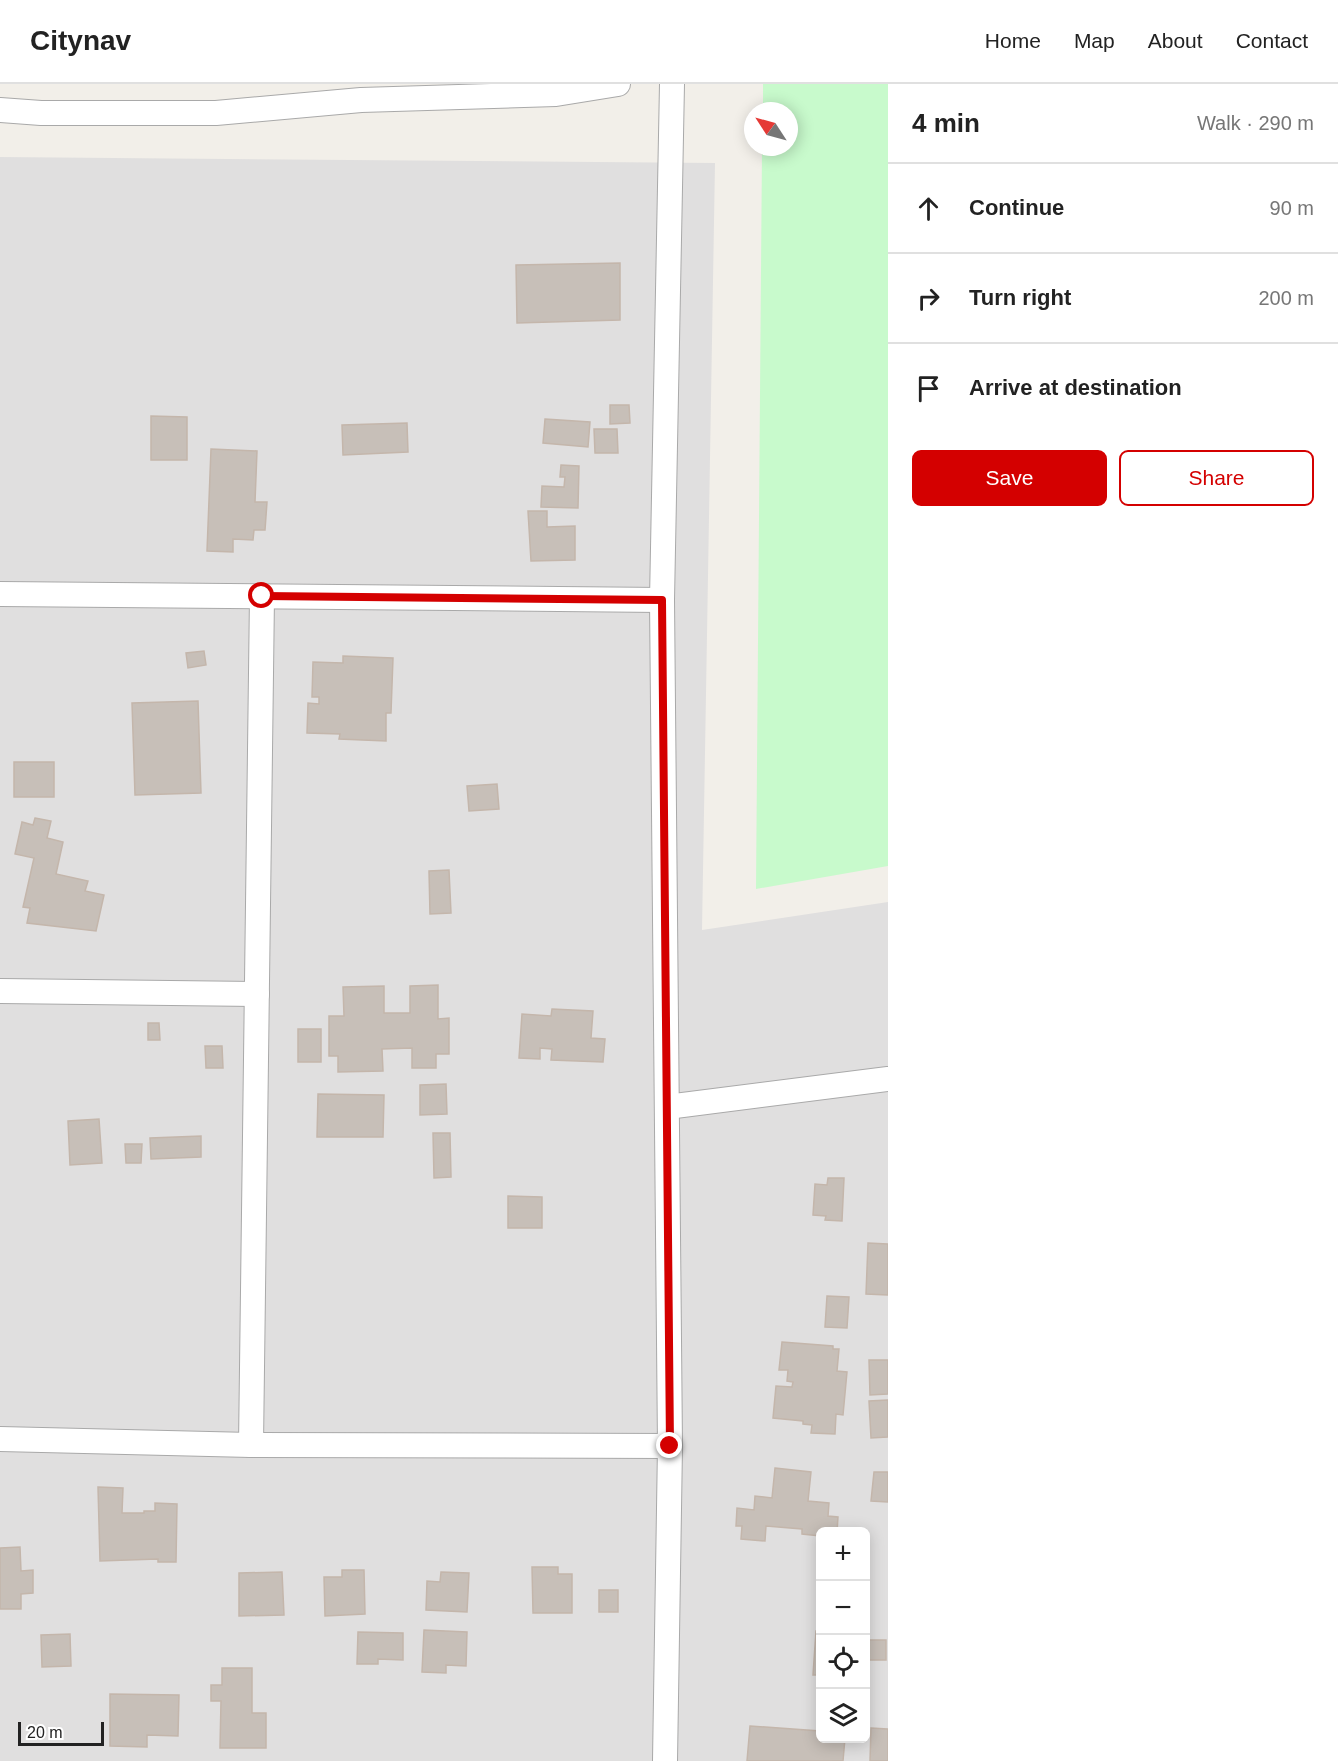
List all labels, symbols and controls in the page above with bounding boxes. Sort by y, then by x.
text: Citynav [30,25,131,56]
text: Home [985,29,1041,52]
text: Map [1074,29,1115,52]
text: About [1148,29,1203,52]
text: Contact [1236,29,1308,52]
north arrow [744,102,798,156]
text: 4 min [912,108,980,138]
text: Walk · 290 m [1197,112,1314,134]
icon: ahead [912,192,945,225]
text: Continue [969,195,1064,220]
text: 90 m [1270,197,1314,219]
icon: right [912,282,945,315]
text: Turn right [969,285,1071,310]
text: 200 m [1258,287,1314,309]
icon: arrive [912,372,945,405]
text: Arrive at destination [969,375,1182,400]
button: Save [912,450,1107,506]
button: Share [1119,450,1314,506]
route start [248,582,274,608]
route end [656,1432,682,1458]
map controls [816,1527,870,1743]
button: + [816,1527,870,1581]
button: − [816,1581,870,1635]
button: locate [816,1635,870,1689]
button: layers [816,1689,870,1743]
scale bar [18,1719,104,1746]
text: 20 m [27,1724,63,1741]

